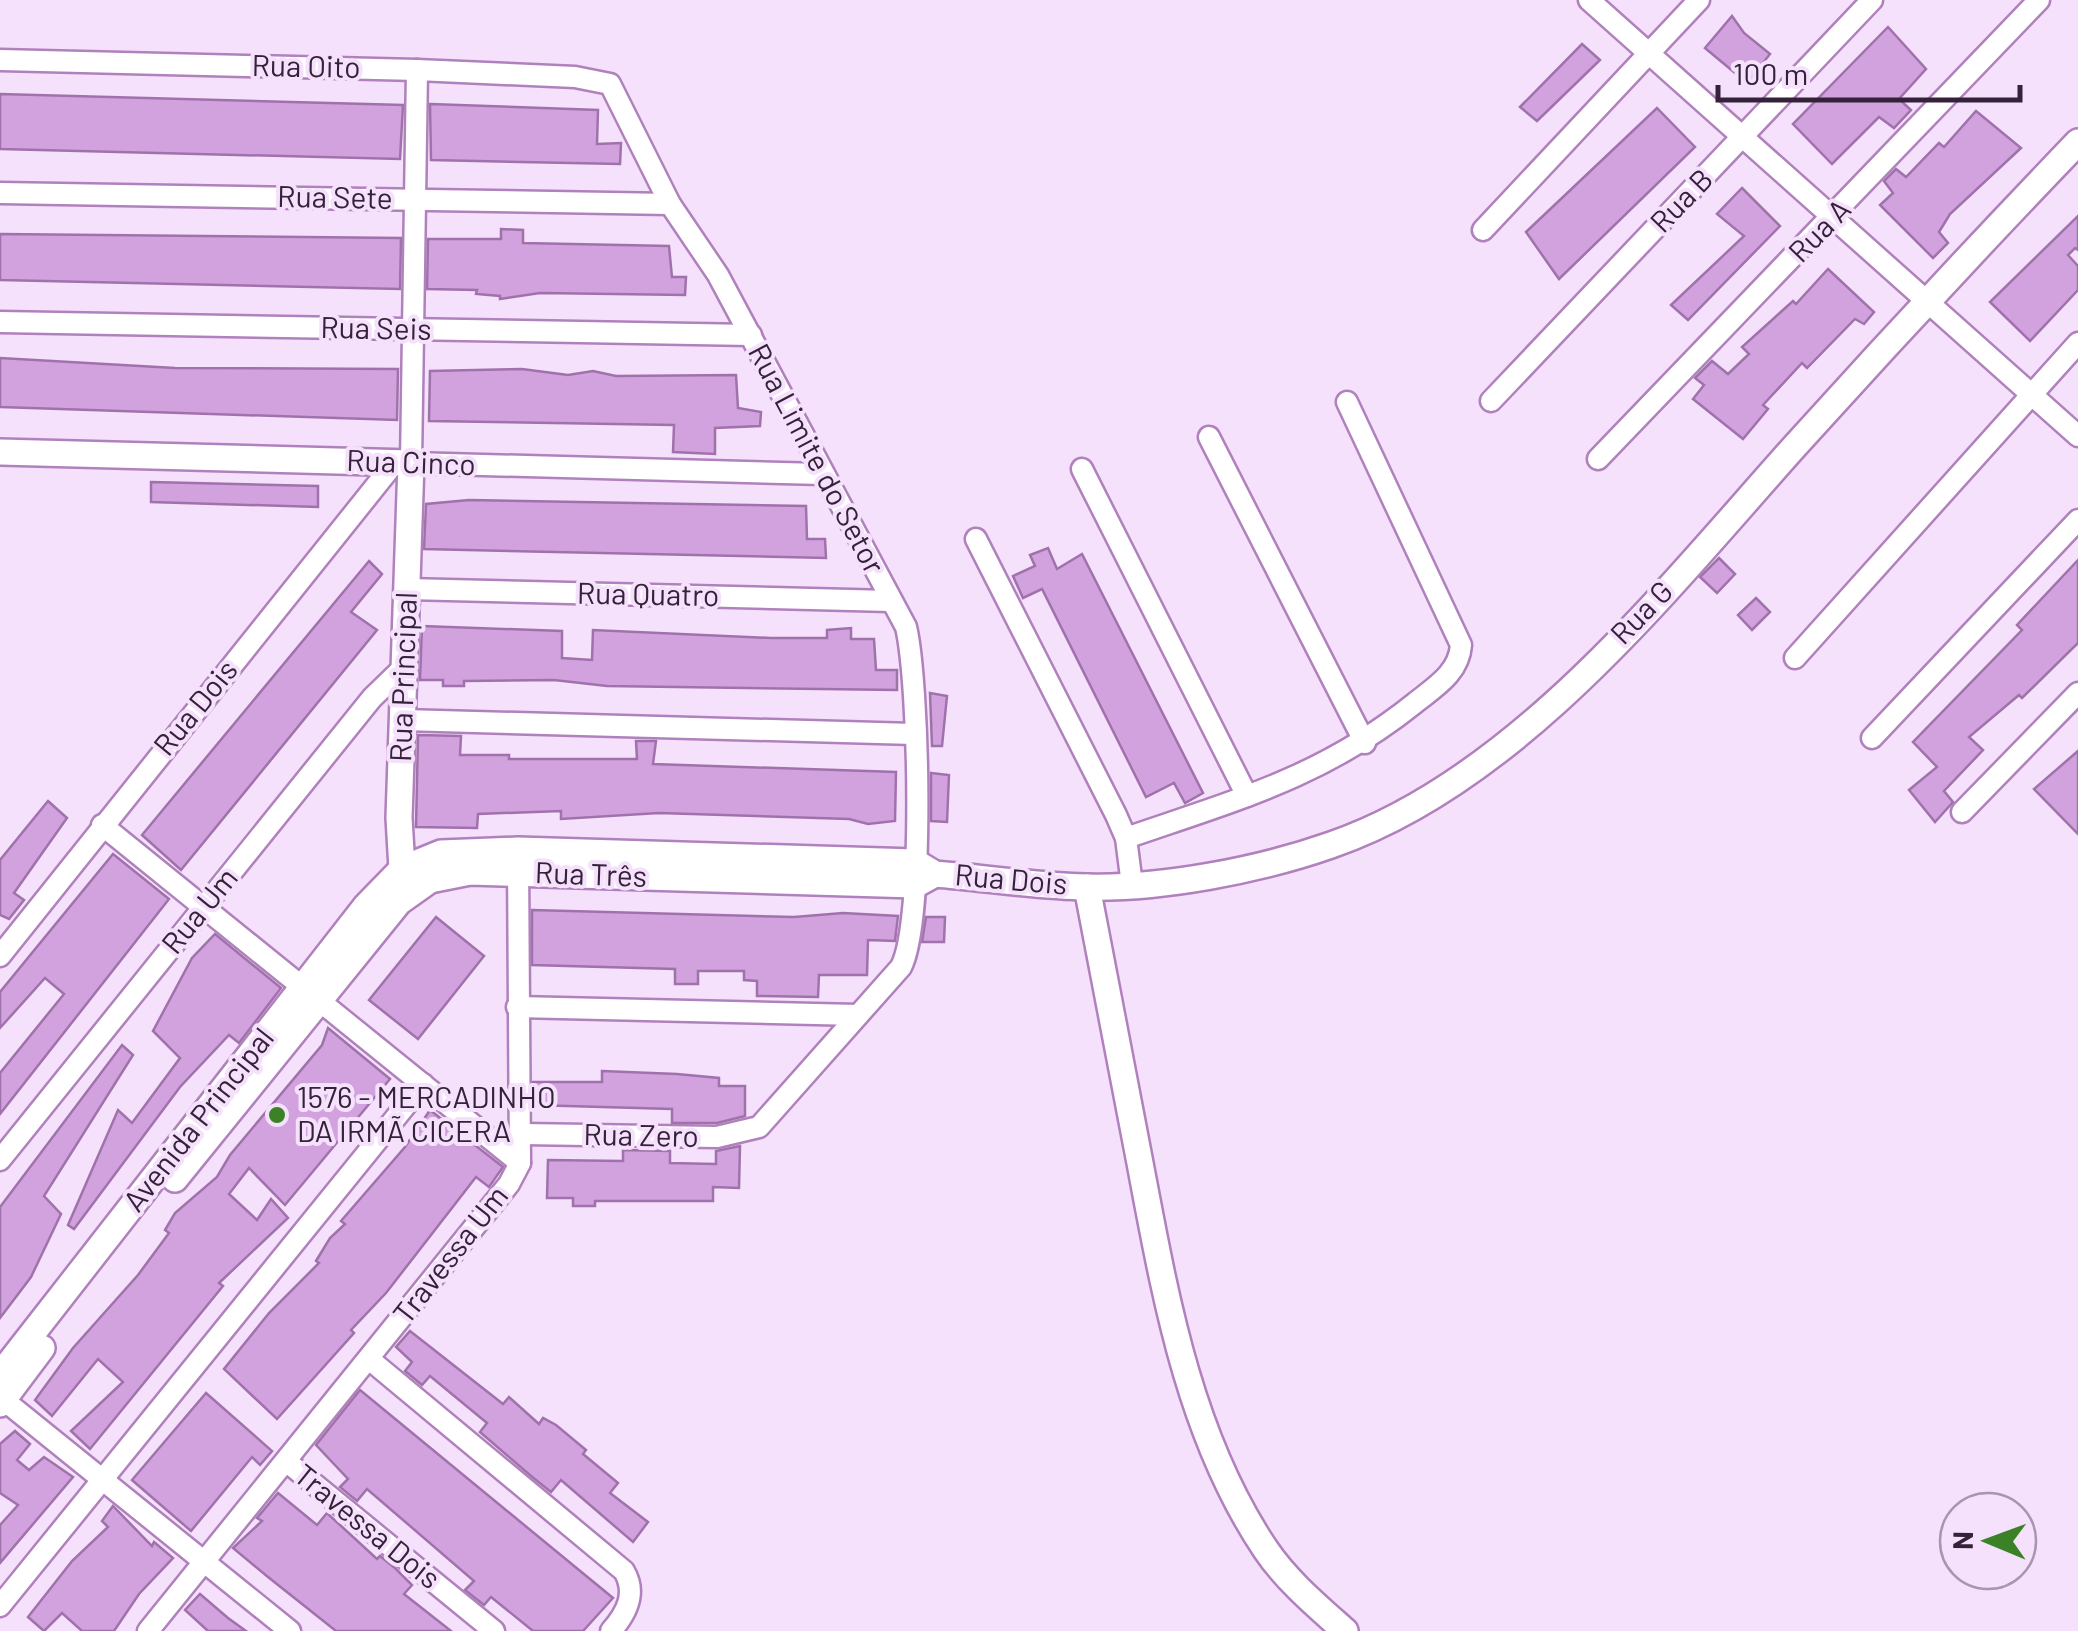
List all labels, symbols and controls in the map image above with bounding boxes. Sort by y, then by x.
scale bar [1718,40,2020,102]
street label: Rua Oito [251,46,361,84]
text: 100 m [1733,55,1808,91]
street label: Rua B [1642,160,1719,239]
street label: Rua Sete [277,177,393,215]
street label: Rua A [1780,190,1857,269]
street label: Rua Seis [320,308,432,346]
street label: Rua Limite do Setor [742,337,894,579]
street label: Rua Cinco [346,441,476,481]
street label: Rua G [1602,572,1679,651]
street label: Rua Quatro [577,574,720,612]
street label: Rua Principal [381,591,423,763]
street label: Rua Dois [145,652,244,762]
street label: Rua Três [534,853,648,893]
street label: Rua Dois [953,855,1069,901]
street label: Rua Um [153,860,244,960]
street label: Avenida Principal [115,1020,280,1218]
place label: 1576 - MERCADINHO DA IRMÃ CICERA [297,1078,556,1148]
marker: 1576 - MERCADINHO DA IRMÃ CICERA [266,1104,288,1126]
street label: Rua Zero [583,1115,699,1153]
street label: Travessa Um [384,1178,514,1330]
street label: Travessa Dois [288,1456,449,1595]
north arrow [1938,1491,2038,1591]
text: N [1945,1531,1979,1550]

